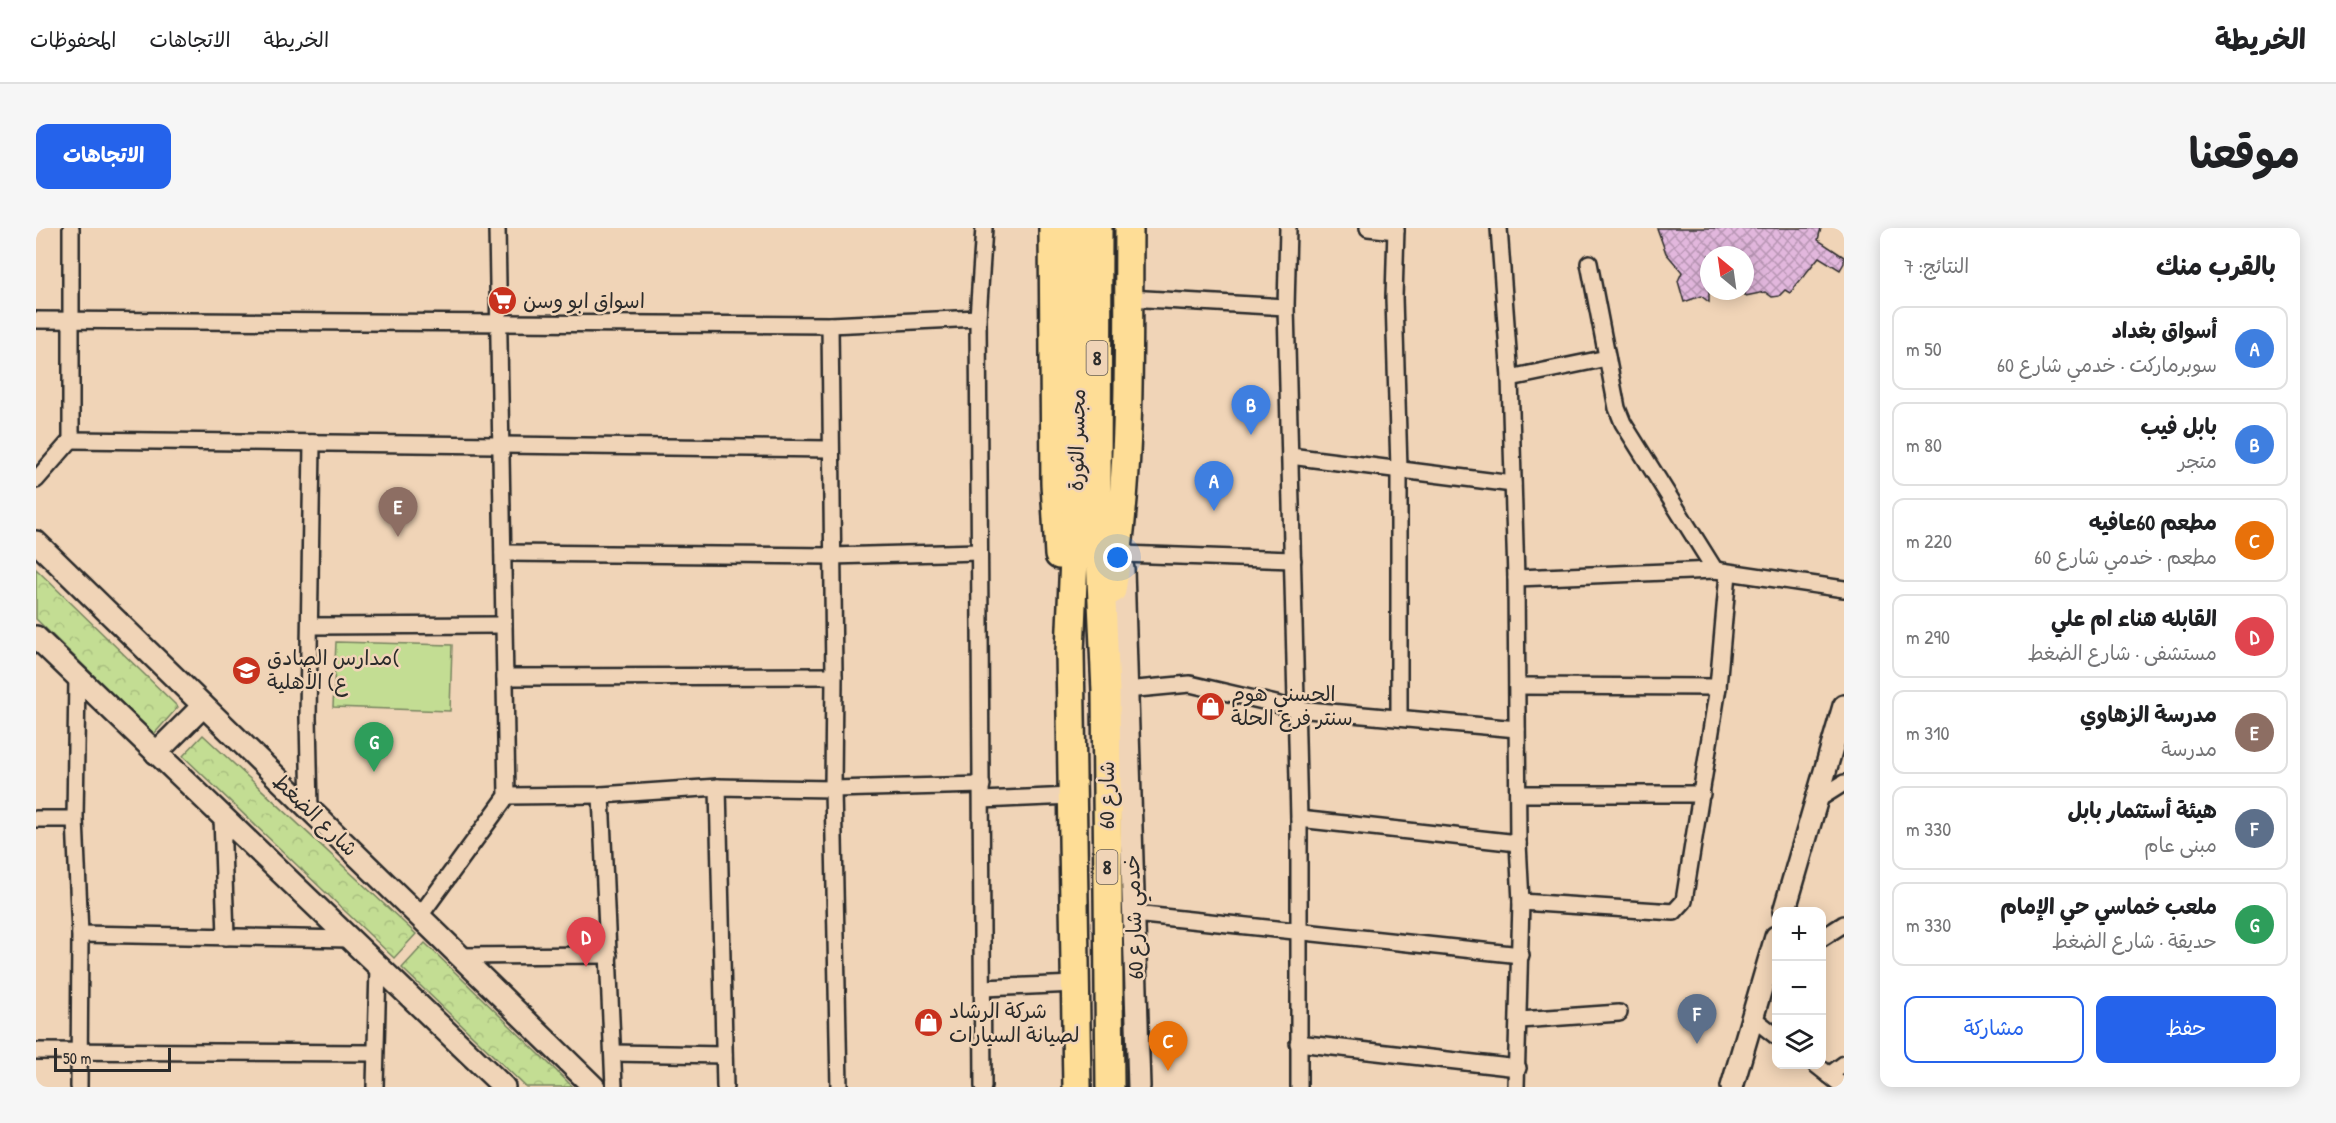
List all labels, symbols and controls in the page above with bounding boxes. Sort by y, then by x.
text: الخريطة [2215,20,2306,58]
text: المحفوظات [30,25,116,54]
text: الاتجاهات [149,25,231,54]
text: الخريطة [264,25,329,54]
button: الاتجاهات [36,124,171,189]
text: موقعنا [2189,124,2300,181]
north arrow [1700,246,1754,300]
text: بالقرب منك [2156,248,2276,283]
text: النتائج: 7 [1904,252,1969,279]
supermarket icon: اسواق ابو وسن [486,285,518,317]
place label: اسواق ابو وسن [523,286,645,315]
text: أسواق بغداد [2112,315,2217,345]
text: 50 m [1906,335,1942,362]
text: A [2250,335,2259,362]
road number: 8 [1086,341,1108,375]
text: سوبرماركت · خدمي شارع 60 [1997,351,2217,378]
pin: B [1232,386,1270,435]
street label: مجسر الثورة [1061,389,1092,491]
text: بابل فيب [2141,411,2217,441]
text: 80 m [1906,431,1942,458]
text: B [2249,431,2260,458]
text: متجر [2178,447,2217,474]
pin: A [1194,462,1234,511]
pin: E [378,488,418,537]
text: مطعم 60عافيه [2089,507,2217,537]
text: 220 m [1906,527,1952,554]
text: C [2249,527,2260,554]
your location [1103,543,1132,572]
text: مطعم · خدمي شارع 60 [2034,543,2217,570]
text: القابله هناء ام علي [2051,603,2217,633]
text: 290 m [1906,623,1950,650]
text: D [2250,623,2259,650]
text: مستشفى · شارع الضغط [2028,639,2217,666]
place label: مدارس الصادق( ع) الأهلية [267,643,399,697]
school or university icon: مدارس الصادق( ع) الأهلية [230,654,262,686]
place label: الحسني هوم سنتر فرع الحلة [1231,679,1353,732]
shop icon: الحسني هوم سنتر فرع الحلة [1194,690,1226,722]
text: مدرسة الزهاوي [2080,699,2217,729]
text: 310 m [1906,719,1949,746]
text: E [2250,719,2259,746]
pin: G [354,722,394,772]
text: مدرسة [2161,735,2217,762]
street label: شارع 60 [1092,761,1122,829]
street label: شارع الضغط [266,767,364,863]
text: هيئة أستثمار بابل [2068,795,2217,825]
text: 330 m [1906,815,1951,842]
text: F [2251,815,2258,842]
text: مبنى عام [2144,831,2217,858]
road number: 8 [1096,850,1118,884]
street label: خدمي شارع 60 [1117,854,1155,980]
text: ملعب خماسي حي الإمام [2000,891,2217,921]
map controls [1772,907,1826,1069]
button: + [1772,907,1826,961]
text: 330 m [1906,911,1951,938]
text: G [2250,911,2259,938]
pin: D [566,918,606,967]
text: حديقة · شارع الضغط [2052,927,2217,954]
button: − [1772,961,1826,1015]
pin: F [1678,994,1716,1044]
place label: شركة الرشاد لصيانة السيارات [949,996,1080,1049]
button: مشاركة [1904,996,2084,1063]
button: حفظ [2096,996,2276,1063]
shop icon: شركة الرشاد لصيانة السيارات [912,1007,944,1039]
button: layers [1772,1015,1826,1069]
pin: C [1148,1022,1188,1071]
scale bar [54,1045,171,1072]
text: 50 m [63,1047,92,1069]

